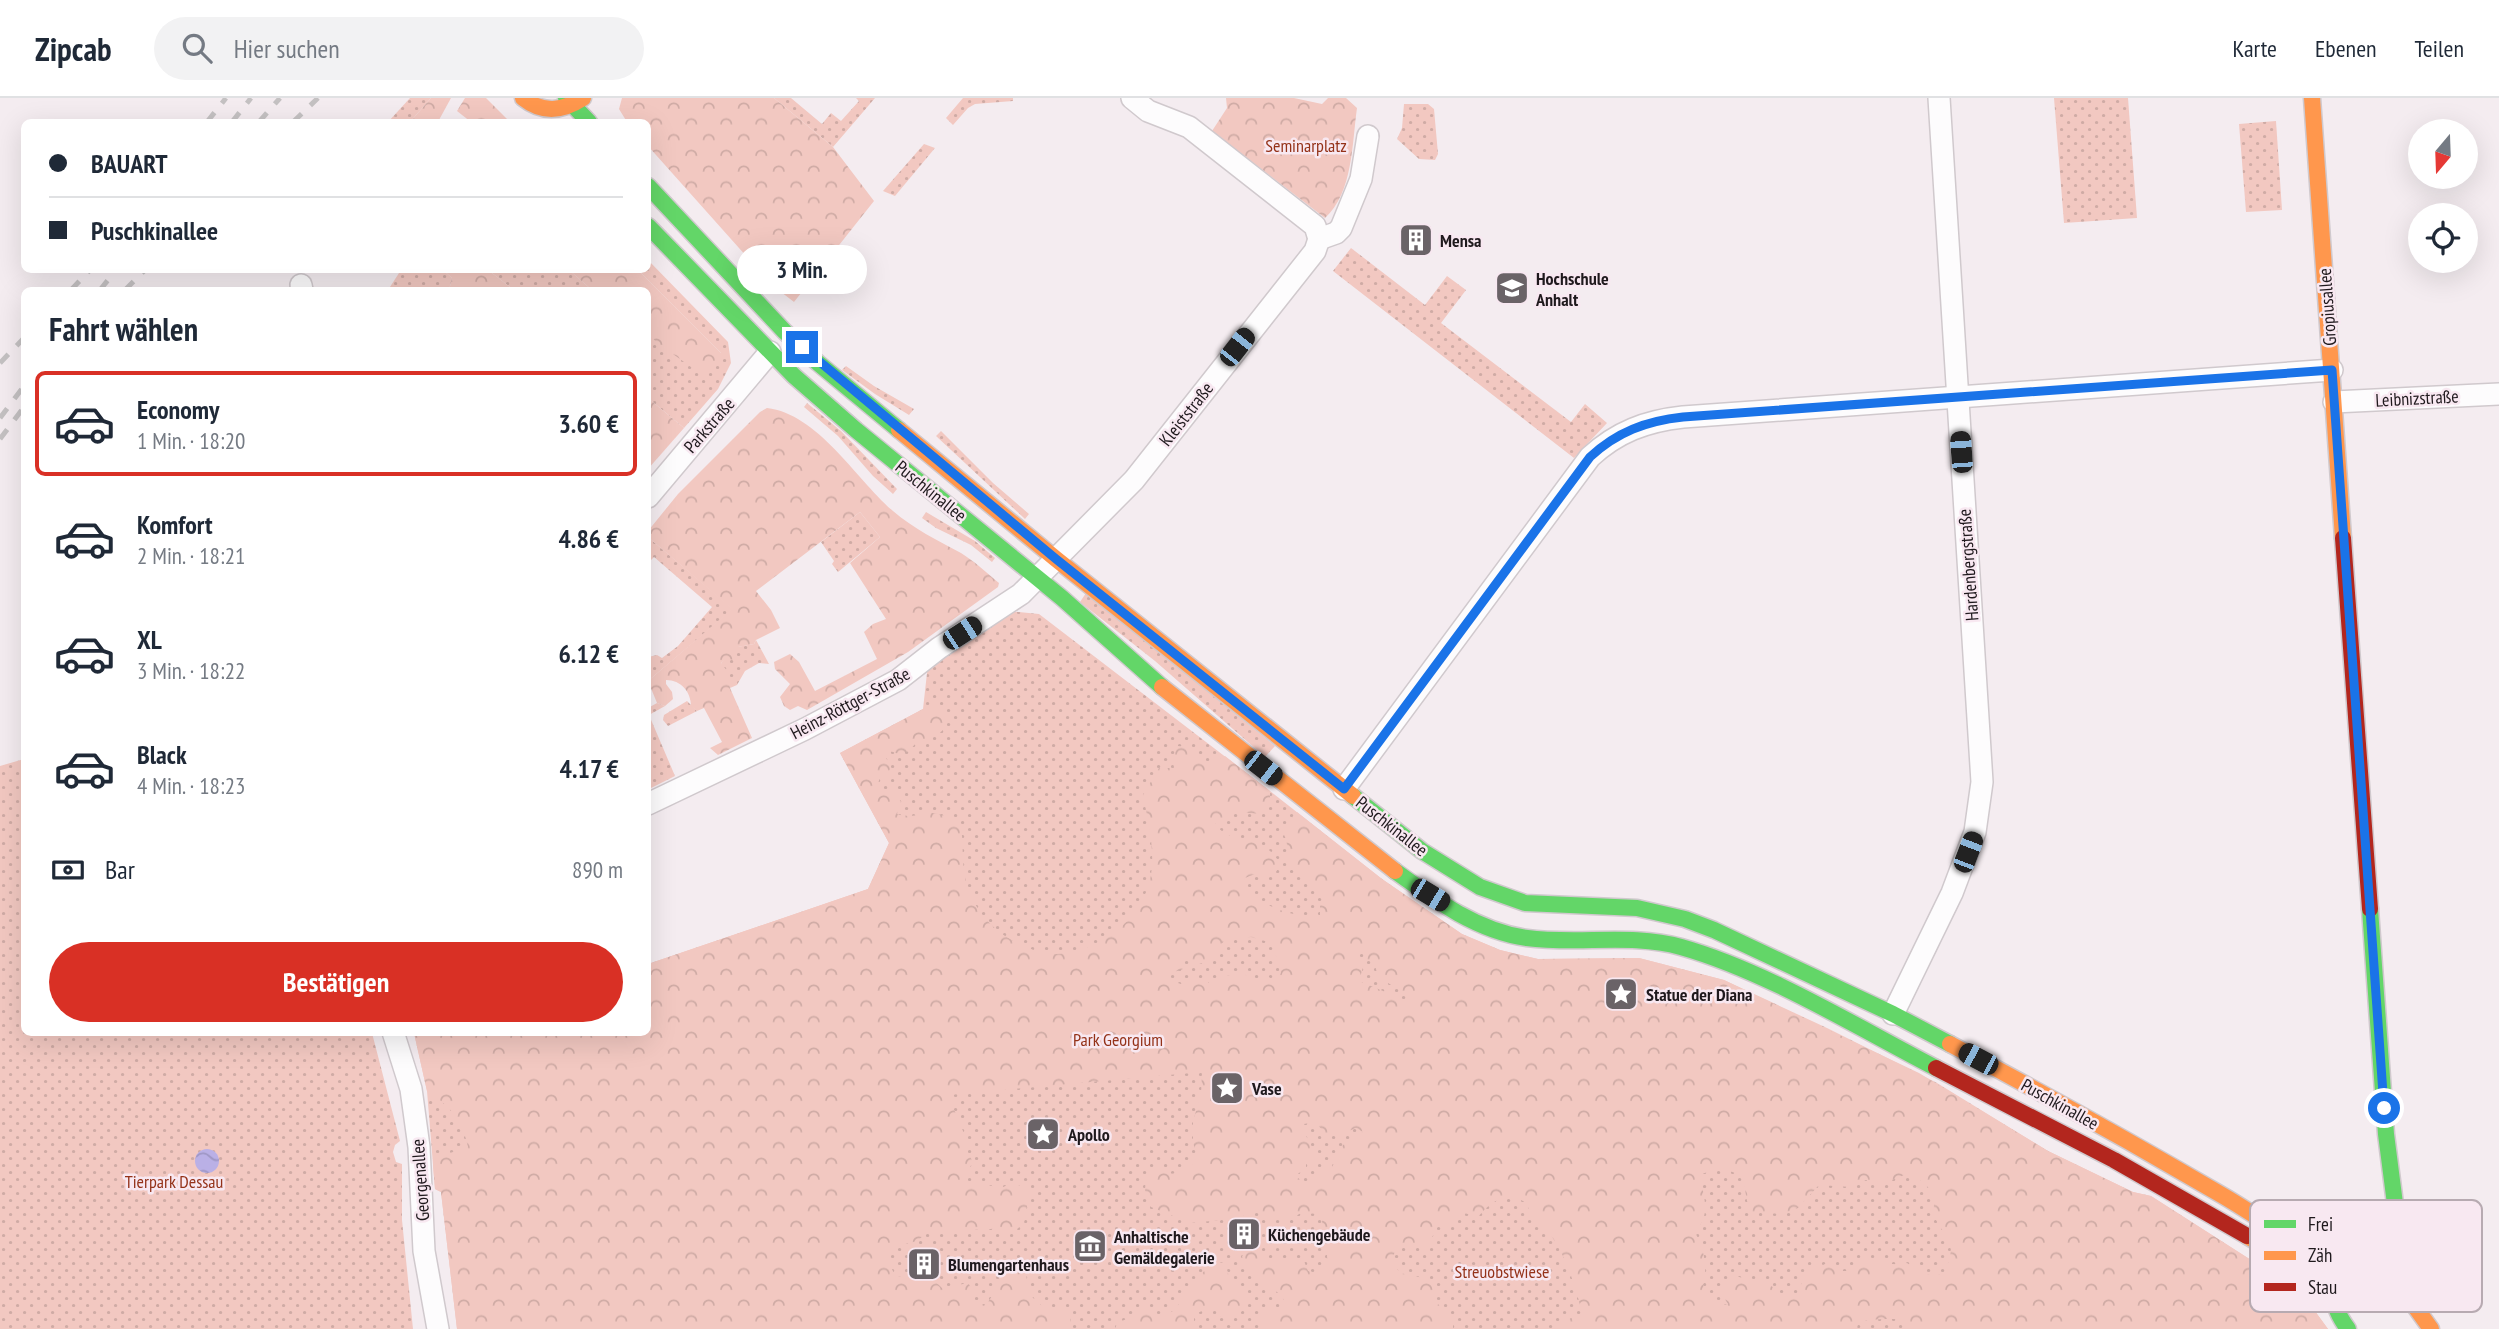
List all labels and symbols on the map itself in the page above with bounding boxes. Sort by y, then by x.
north arrow [2408,119,2478,189]
park label: Seminarplatz [1265,134,1347,157]
building icon: Mensa [1397,221,1435,259]
place label: Mensa [1440,229,1481,252]
callout: 3 Min. [737,246,867,294]
place label: Hochschule Anhalt [1535,267,1609,311]
street label: Gropiusallee [2313,268,2341,346]
school or university icon: Hochschule Anhalt [1493,269,1531,307]
car [1216,324,1259,370]
route end [786,331,818,363]
street label: Kleiststraße [1154,377,1218,451]
street label: Leibnizstraße [2375,384,2459,412]
street label: Parkstraße [679,392,739,458]
car [1950,430,1973,474]
street label: Puschkinallee [891,455,971,527]
street label: Hardenbergstraße [1953,508,1983,622]
car [939,613,986,653]
street label: Heinz-Röttger-Straße [786,662,914,744]
car [1240,747,1287,789]
street label: Puschkinallee [1351,791,1433,861]
car [1951,829,1986,875]
car [1407,875,1454,915]
place icon: Statue der Diana [1602,975,1640,1013]
place label: Statue der Diana [1646,983,1753,1006]
park label: Park Georgium [1073,1028,1163,1051]
car [1955,1040,2002,1078]
place icon: Vase [1208,1069,1246,1107]
street label: Puschkinallee [2017,1073,2103,1135]
place label: Vase [1251,1077,1282,1100]
route start [2368,1092,2400,1124]
place icon: Apollo [1024,1115,1062,1153]
place label: Apollo [1067,1123,1110,1146]
street label: Georgenallee [406,1138,434,1222]
park label: Tierpark Dessau [125,1170,223,1193]
legend [2250,1200,2482,1312]
text: Frei [2308,1212,2333,1236]
building icon: Küchengebäude [1225,1215,1263,1253]
place label: Küchengebäude [1268,1223,1371,1246]
place label: Anhaltische Gemäldegalerie [1113,1225,1215,1269]
museum icon: Anhaltische Gemäldegalerie [1071,1227,1109,1265]
text: Zäh [2308,1243,2332,1267]
building icon: Blumengartenhaus [905,1245,943,1283]
place label: Blumengartenhaus [948,1253,1069,1276]
park label: Streuobstwiese [1455,1260,1549,1283]
text: Stau [2308,1275,2337,1299]

